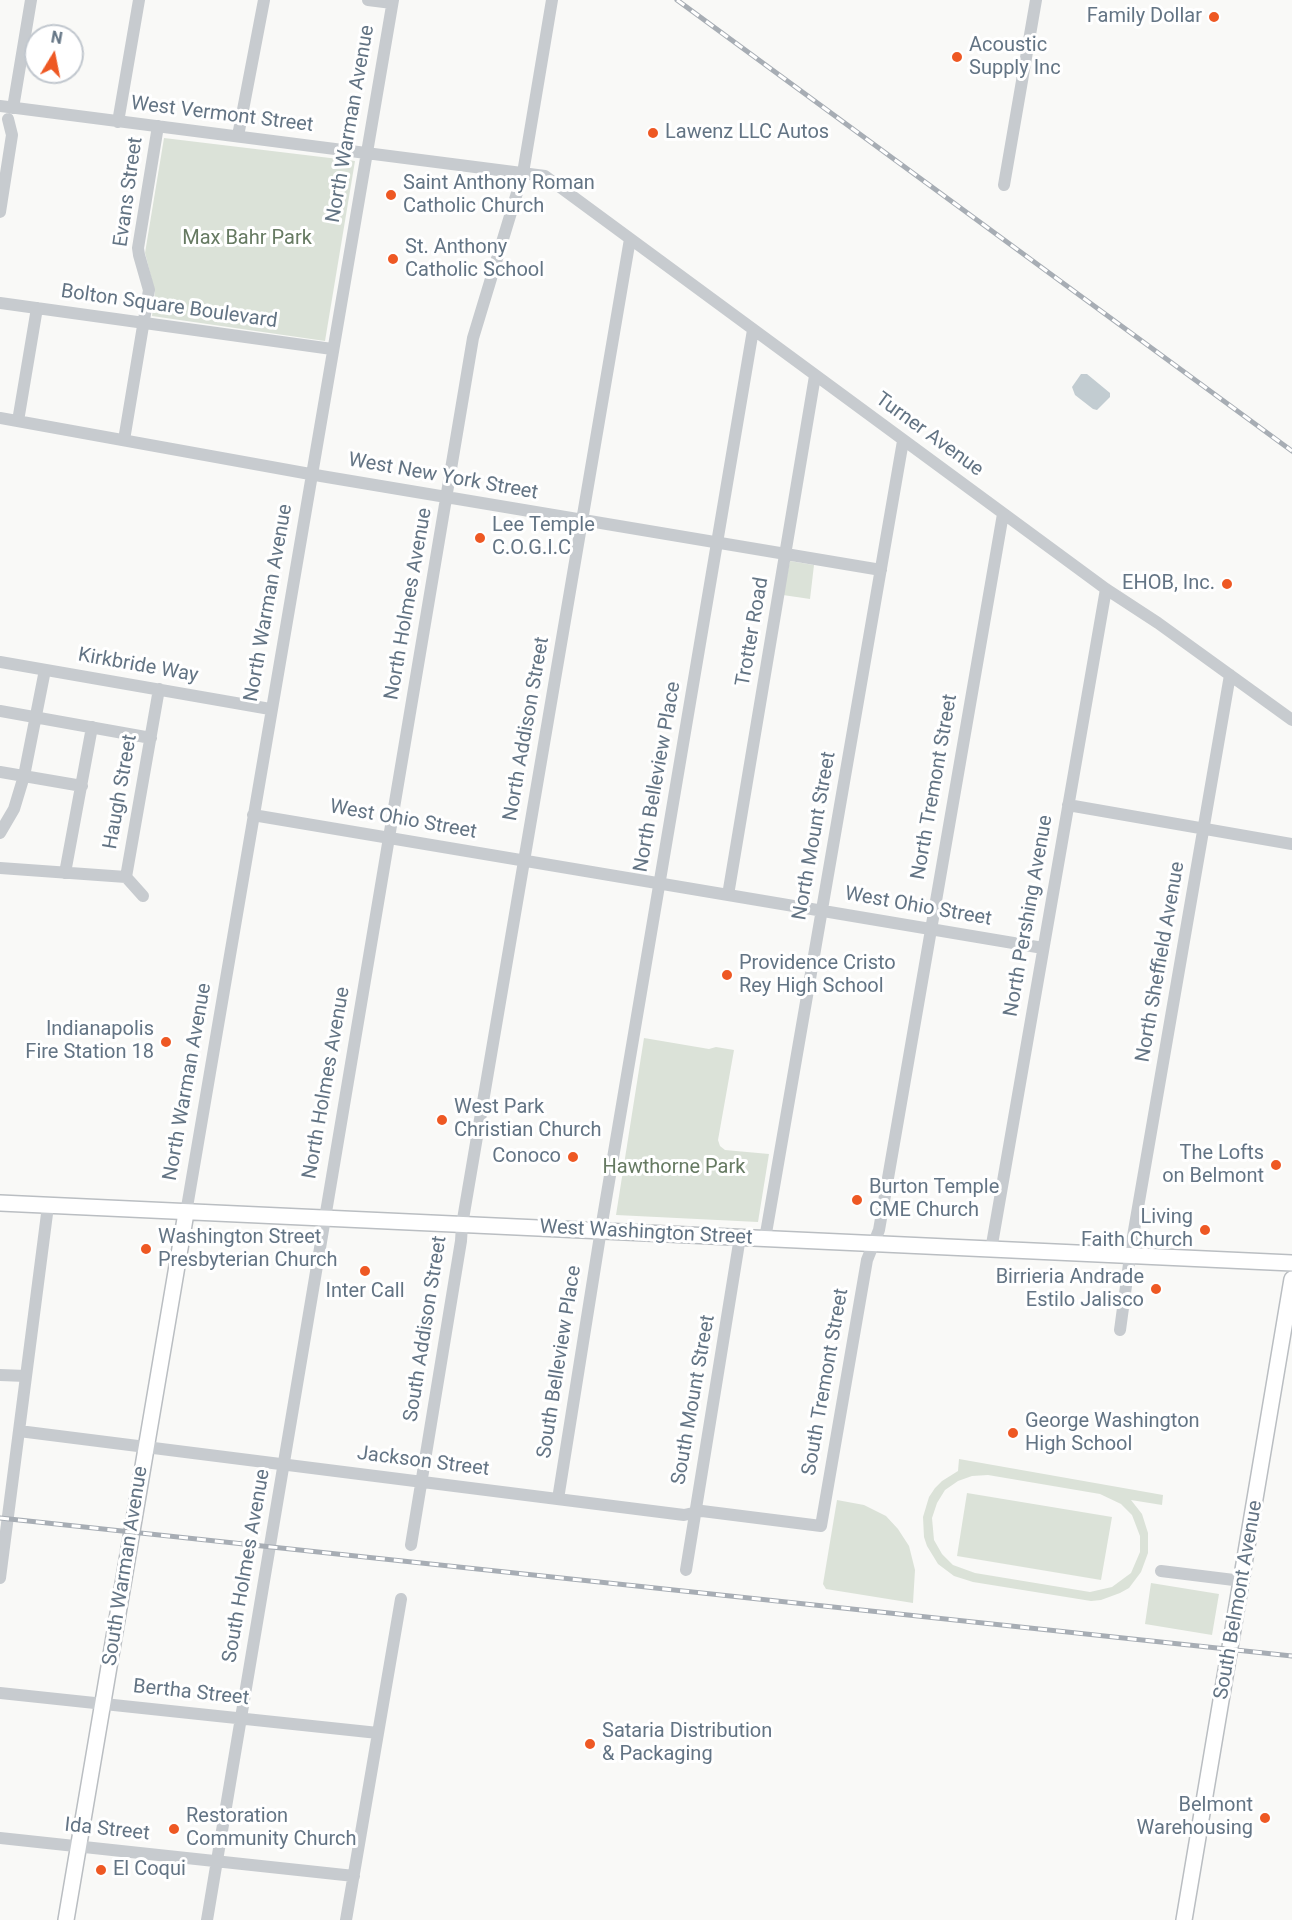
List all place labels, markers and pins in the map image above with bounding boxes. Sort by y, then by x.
place label: Family Dollar [1087,5,1202,29]
marker: Family Dollar [1207,10,1221,24]
place label: Acoustic Supply Inc [969,34,1061,81]
marker: Acoustic Supply Inc [950,50,964,64]
place label: Lawenz LLC Autos [665,121,829,145]
marker: Lawenz LLC Autos [646,126,660,140]
place label: Saint Anthony Roman Catholic Church [403,172,595,219]
marker: Saint Anthony Roman Catholic Church [384,188,398,202]
place label: St. Anthony Catholic School [405,236,544,283]
marker: St. Anthony Catholic School [386,252,400,266]
place label: Lee Temple C.O.G.I.C [492,514,595,561]
marker: Lee Temple C.O.G.I.C [473,531,487,545]
place label: EHOB, Inc. [1122,572,1215,596]
marker: EHOB, Inc. [1220,577,1234,591]
place label: Providence Cristo Rey High School [739,952,896,999]
marker: Providence Cristo Rey High School [720,968,734,982]
place label: Indianapolis Fire Station 18 [25,1018,154,1065]
marker: Indianapolis Fire Station 18 [159,1035,173,1049]
place label: West Park Christian Church [454,1096,601,1143]
marker: West Park Christian Church [435,1113,449,1127]
place label: The Lofts on Belmont [1162,1142,1264,1189]
place label: Conoco [492,1145,561,1169]
marker: Conoco [566,1150,580,1164]
marker: The Lofts on Belmont [1269,1158,1283,1172]
place label: Burton Temple CME Church [869,1176,999,1223]
marker: Burton Temple CME Church [850,1193,864,1207]
place label: Living Faith Church [1081,1206,1193,1253]
marker: Living Faith Church [1198,1223,1212,1237]
place label: Washington Street Presbyterian Church [158,1226,338,1273]
marker: Washington Street Presbyterian Church [139,1242,153,1256]
marker: Inter Call [358,1264,372,1278]
place label: Birrieria Andrade Estilo Jalisco [996,1266,1144,1313]
place label: Inter Call [326,1280,404,1304]
marker: Birrieria Andrade Estilo Jalisco [1149,1282,1163,1296]
place label: George Washington High School [1025,1410,1200,1457]
marker: George Washington High School [1006,1426,1020,1440]
place label: Sataria Distribution & Packaging [602,1720,772,1767]
marker: Sataria Distribution & Packaging [583,1737,597,1751]
place label: Belmont Warehousing [1137,1794,1253,1841]
place label: Restoration Community Church [186,1805,357,1852]
marker: Belmont Warehousing [1258,1811,1272,1825]
marker: Restoration Community Church [167,1822,181,1836]
place label: El Coqui [113,1858,186,1882]
marker: El Coqui [94,1863,108,1877]

